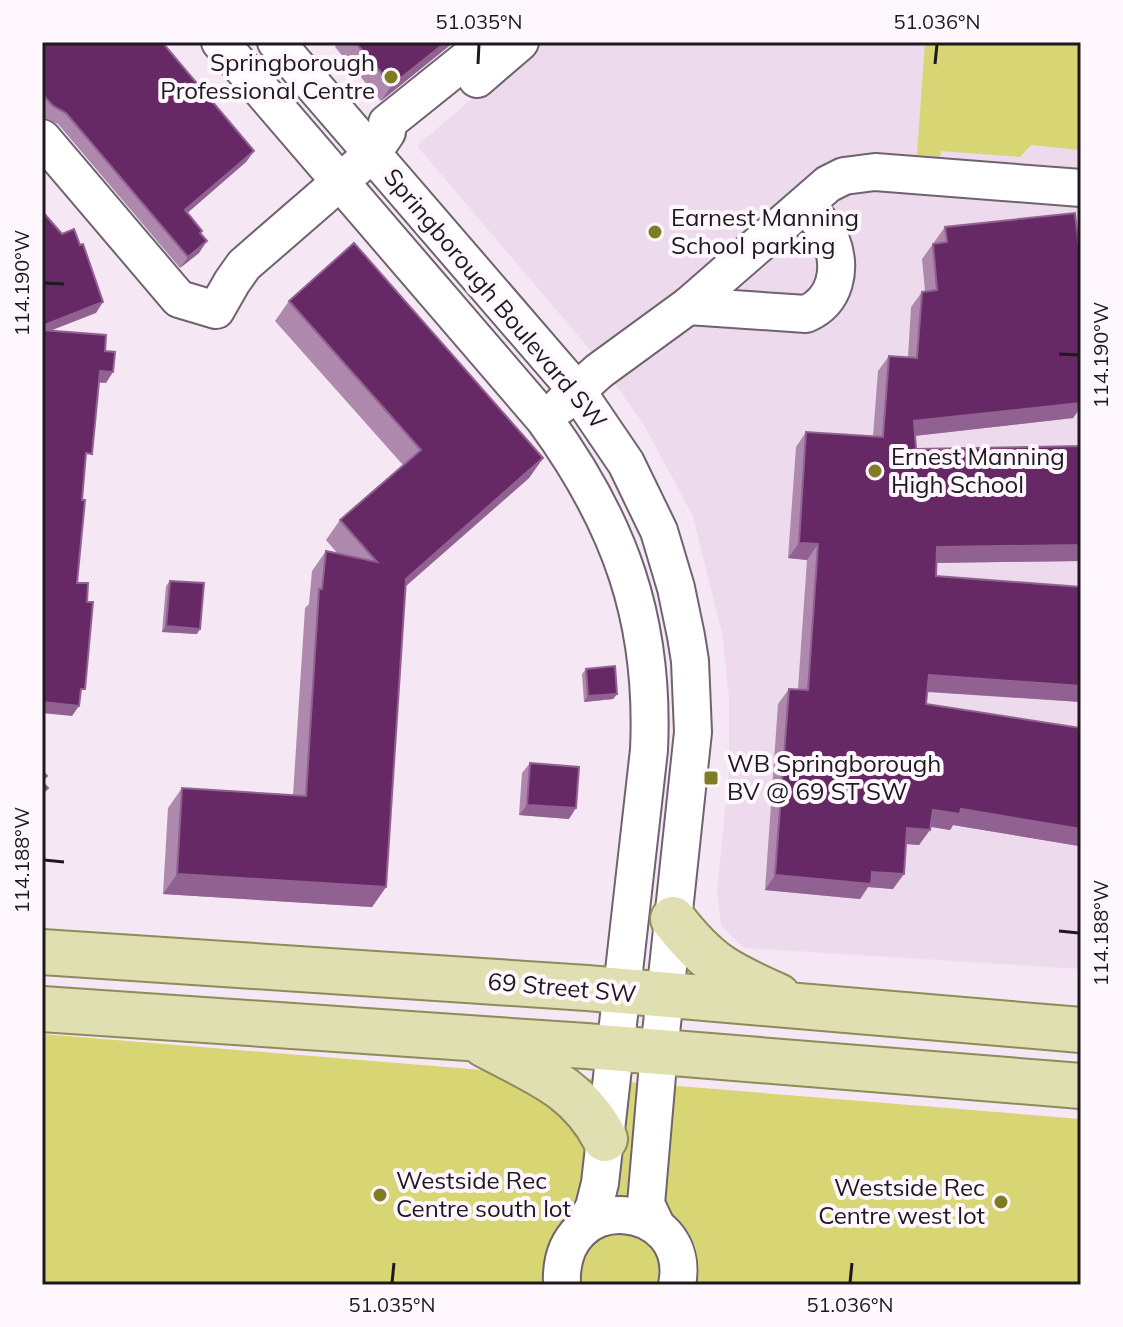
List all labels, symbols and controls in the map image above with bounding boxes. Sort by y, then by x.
text: 51.035°N [436,9,522,34]
text: 51.036°N [894,9,980,34]
place label: Springborough Professional Centre [160,47,375,105]
marker: Springborough Professional Centre [382,68,400,86]
street label: Springborough Boulevard SW [378,162,614,435]
place label: Earnest Manning School parking [671,202,859,260]
marker: Earnest Manning School parking [646,223,664,241]
text: 114.190°W [9,230,34,336]
text: 114.190°W [1088,302,1113,408]
place label: Ernest Manning High School [891,441,1065,499]
marker: Ernest Manning High School [866,462,884,480]
place label: WB Springborough BV @ 69 ST SW [727,748,941,806]
marker: WB Springborough BV @ 69 ST SW [702,769,720,787]
text: 114.188°W [9,807,34,913]
text: 114.188°W [1088,880,1113,986]
street label: 69 Street SW [487,966,638,1008]
place label: Westside Rec Centre south lot [396,1165,571,1223]
place label: Westside Rec Centre west lot [818,1172,985,1230]
marker: Westside Rec Centre south lot [371,1186,389,1204]
marker: Westside Rec Centre west lot [992,1193,1010,1211]
text: 51.035°N [349,1292,435,1317]
text: 51.036°N [807,1292,893,1317]

